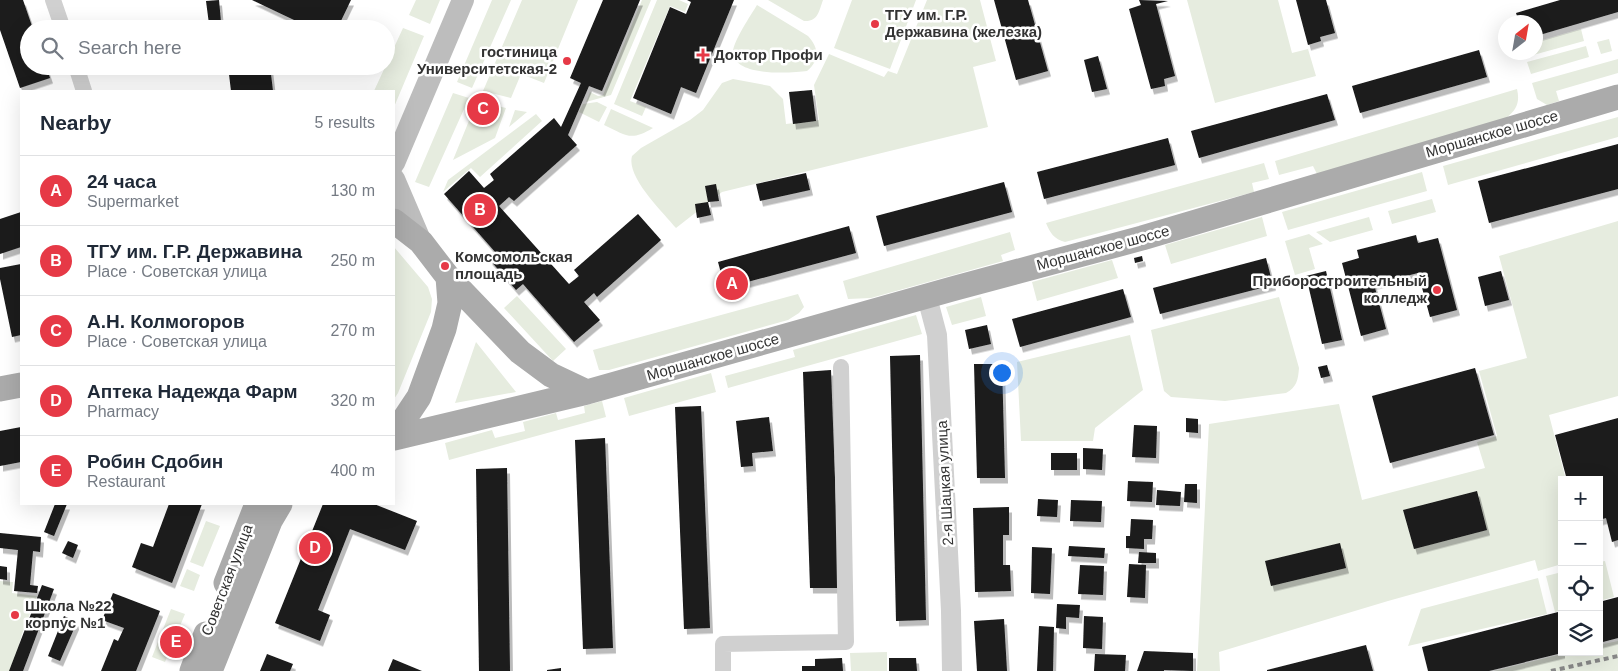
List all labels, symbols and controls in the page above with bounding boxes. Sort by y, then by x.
place label: ТГУ им. Г.Р. Державина (железка) [885,6,1042,40]
north arrow [1498,15,1543,60]
marker: ТГУ им. Г.Р. Державина (железка) [869,18,881,30]
search box [20,20,395,75]
icon: search [38,34,66,62]
text: Search here [78,37,182,58]
place label: гостиница Университетская-2 [417,43,558,77]
place label: Доктор Профи [714,46,823,63]
marker: Доктор Профи [696,48,710,62]
marker: гостиница Университетская-2 [561,55,573,67]
pin: C [467,90,499,128]
street label: Моршанское шоссе [1424,106,1560,161]
text: Nearby [40,111,111,134]
text: 5 results [315,114,375,131]
text: 24 часа [87,171,156,192]
text: A [50,182,62,199]
text: 130 m [331,182,375,199]
pin: B [464,191,496,229]
text: Supermarket [87,193,179,210]
street label: Моршанское шоссе [1035,222,1171,273]
text: ТГУ им. Г.Р. Державина [87,241,302,262]
place label: Комсомольская площадь [455,248,573,282]
text: B [50,252,62,269]
text: 250 m [331,252,375,269]
marker: Комсомольская площадь [439,260,451,272]
text: Place · Советская улица [87,263,267,280]
pin: A [716,265,748,303]
place label: Приборостроительный колледж [1253,272,1427,306]
marker: Приборостроительный колледж [1431,284,1443,296]
text: А.Н. Колмогоров [87,311,245,332]
text: C [50,322,62,339]
text: 270 m [331,322,375,339]
street label: Моршанское шоссе [645,329,781,384]
text: Place · Советская улица [87,333,267,350]
your location [989,360,1015,386]
text: Аптека Надежда Фарм [87,381,298,402]
text: D [50,392,62,409]
text: 320 m [331,392,375,409]
text: Pharmacy [87,403,159,420]
street label: 2-я Шацкая улица [933,419,956,546]
text: Робин Сдобин [87,451,223,472]
text: E [51,462,61,479]
text: 400 m [331,462,375,479]
text: Restaurant [87,473,165,490]
map controls [1558,476,1603,656]
button: + [1558,476,1603,521]
street label: Советская улица [197,521,256,638]
button: − [1558,521,1603,566]
pin: D [299,529,331,567]
button: locate [1558,566,1603,611]
place label: Школа №22 корпус №1 [25,597,112,631]
marker: Школа №22 корпус №1 [9,609,21,621]
button: layers [1558,611,1603,656]
pin: E [160,623,192,661]

